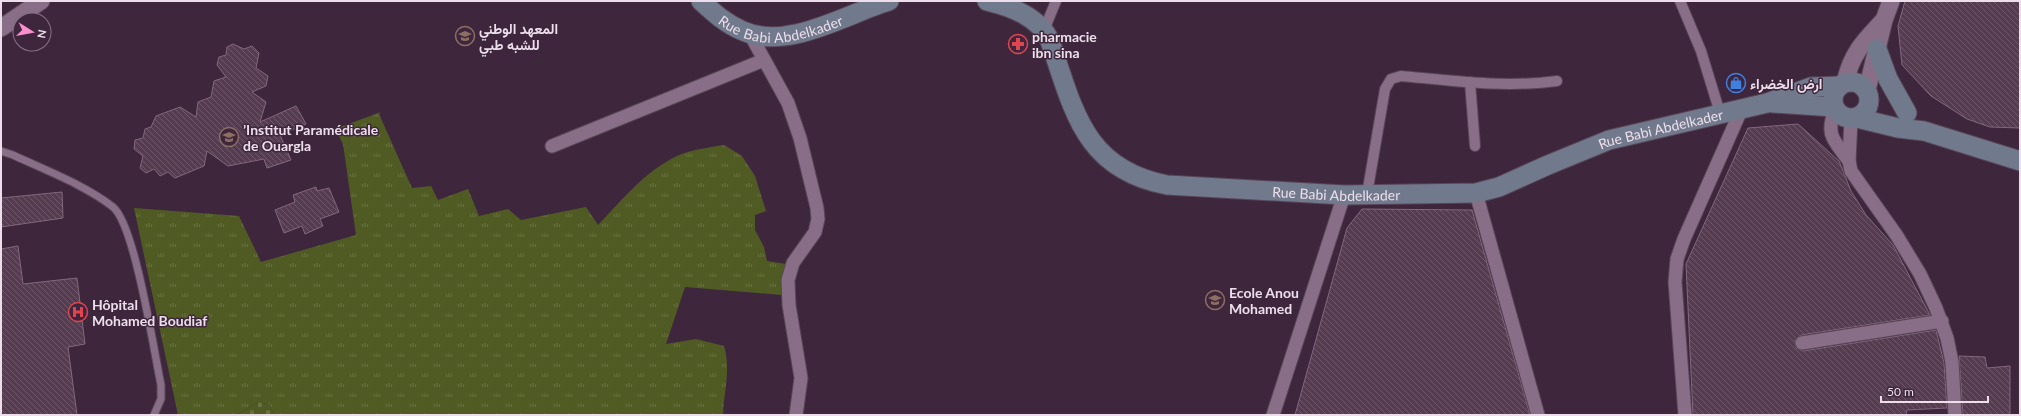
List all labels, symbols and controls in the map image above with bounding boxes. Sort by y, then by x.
street label: Rue Babi Abdelkader [718,5,846,25]
text: Rue Babi Abdelkader [716,11,845,45]
north arrow [12,12,52,52]
place label: المعهد الوطني للشبه طبي [479,20,558,57]
school or university icon: المعهد الوطني للشبه طبي [454,25,476,47]
place label: pharmacie ibn sina [1032,28,1097,61]
text: N [35,29,49,39]
pharmacy icon: pharmacie ibn sina [1007,33,1029,55]
shop icon: ارض الخضراء [1725,72,1747,94]
place label: ارض الخضراء [1750,75,1822,93]
street label: Rue Babi Abdelkader [1596,105,1725,152]
place label: ’Institut Paramédicale de Ouargla [243,121,379,154]
school or university icon: ’Institut Paramédicale de Ouargla [218,126,240,148]
street label: Rue Babi Abdelkader [1272,182,1400,204]
place label: Ecole Anou Mohamed [1229,284,1299,317]
school or university icon: Ecole Anou Mohamed [1204,289,1226,311]
place label: Hôpital Mohamed Boudiaf [92,296,207,329]
hospital icon: Hôpital Mohamed Boudiaf [67,301,89,323]
scale bar [1881,378,1988,404]
text: 50 m [1887,384,1914,399]

